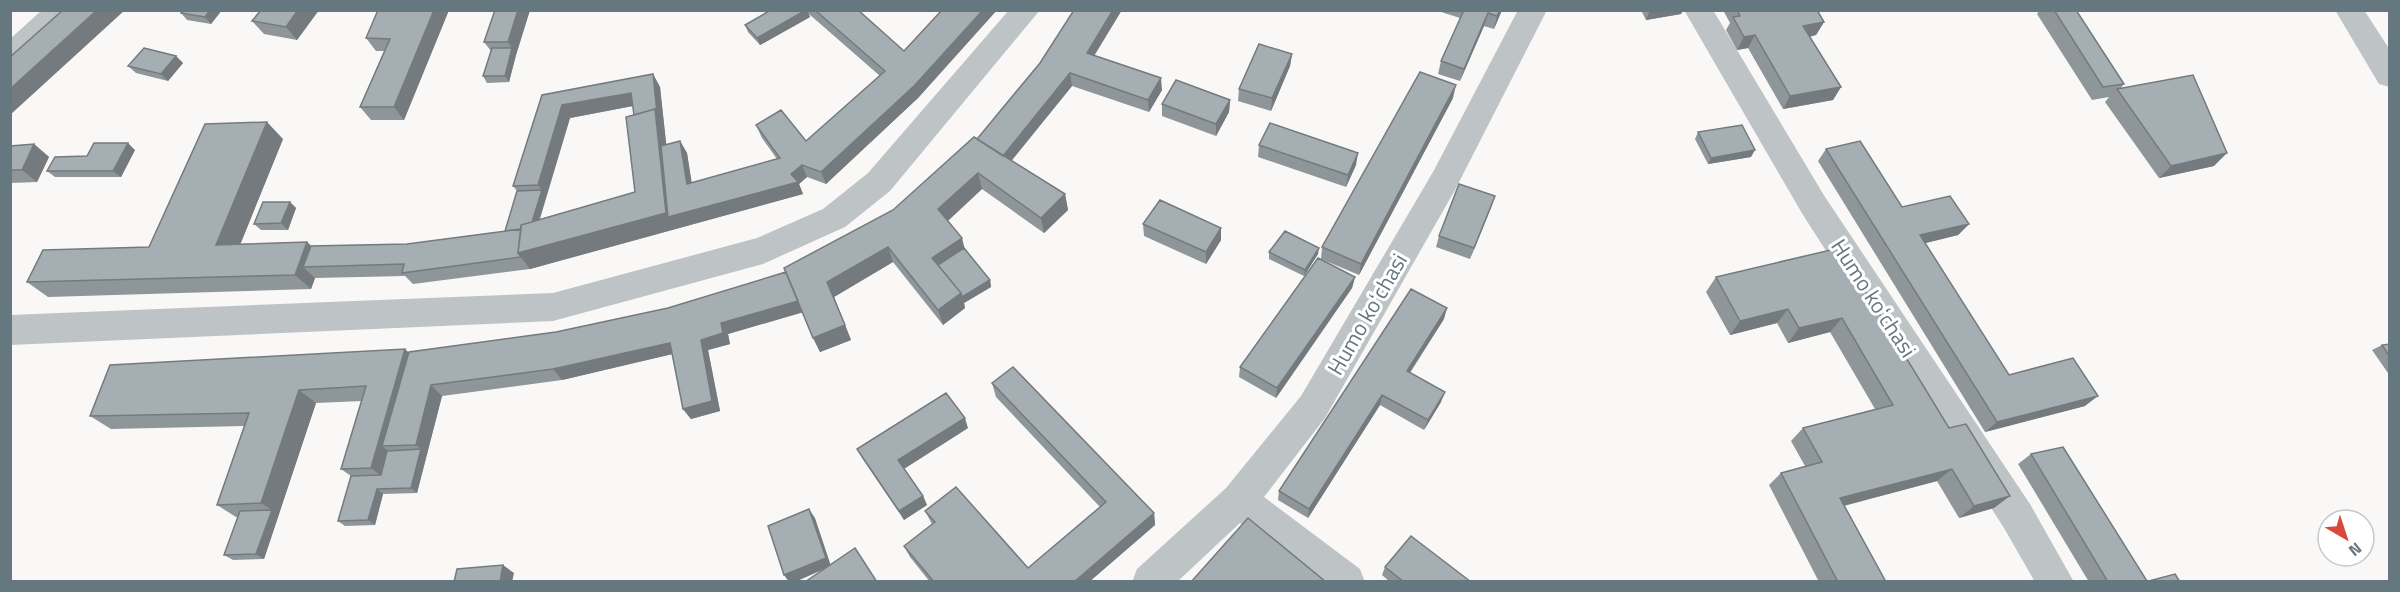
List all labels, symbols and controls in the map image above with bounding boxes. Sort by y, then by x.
street label: Humo koʻchasi [1823,232,1925,364]
street label: Humo koʻchasi [1318,247,1416,381]
north arrow [2316,508,2376,568]
text: N [2344,537,2367,562]

